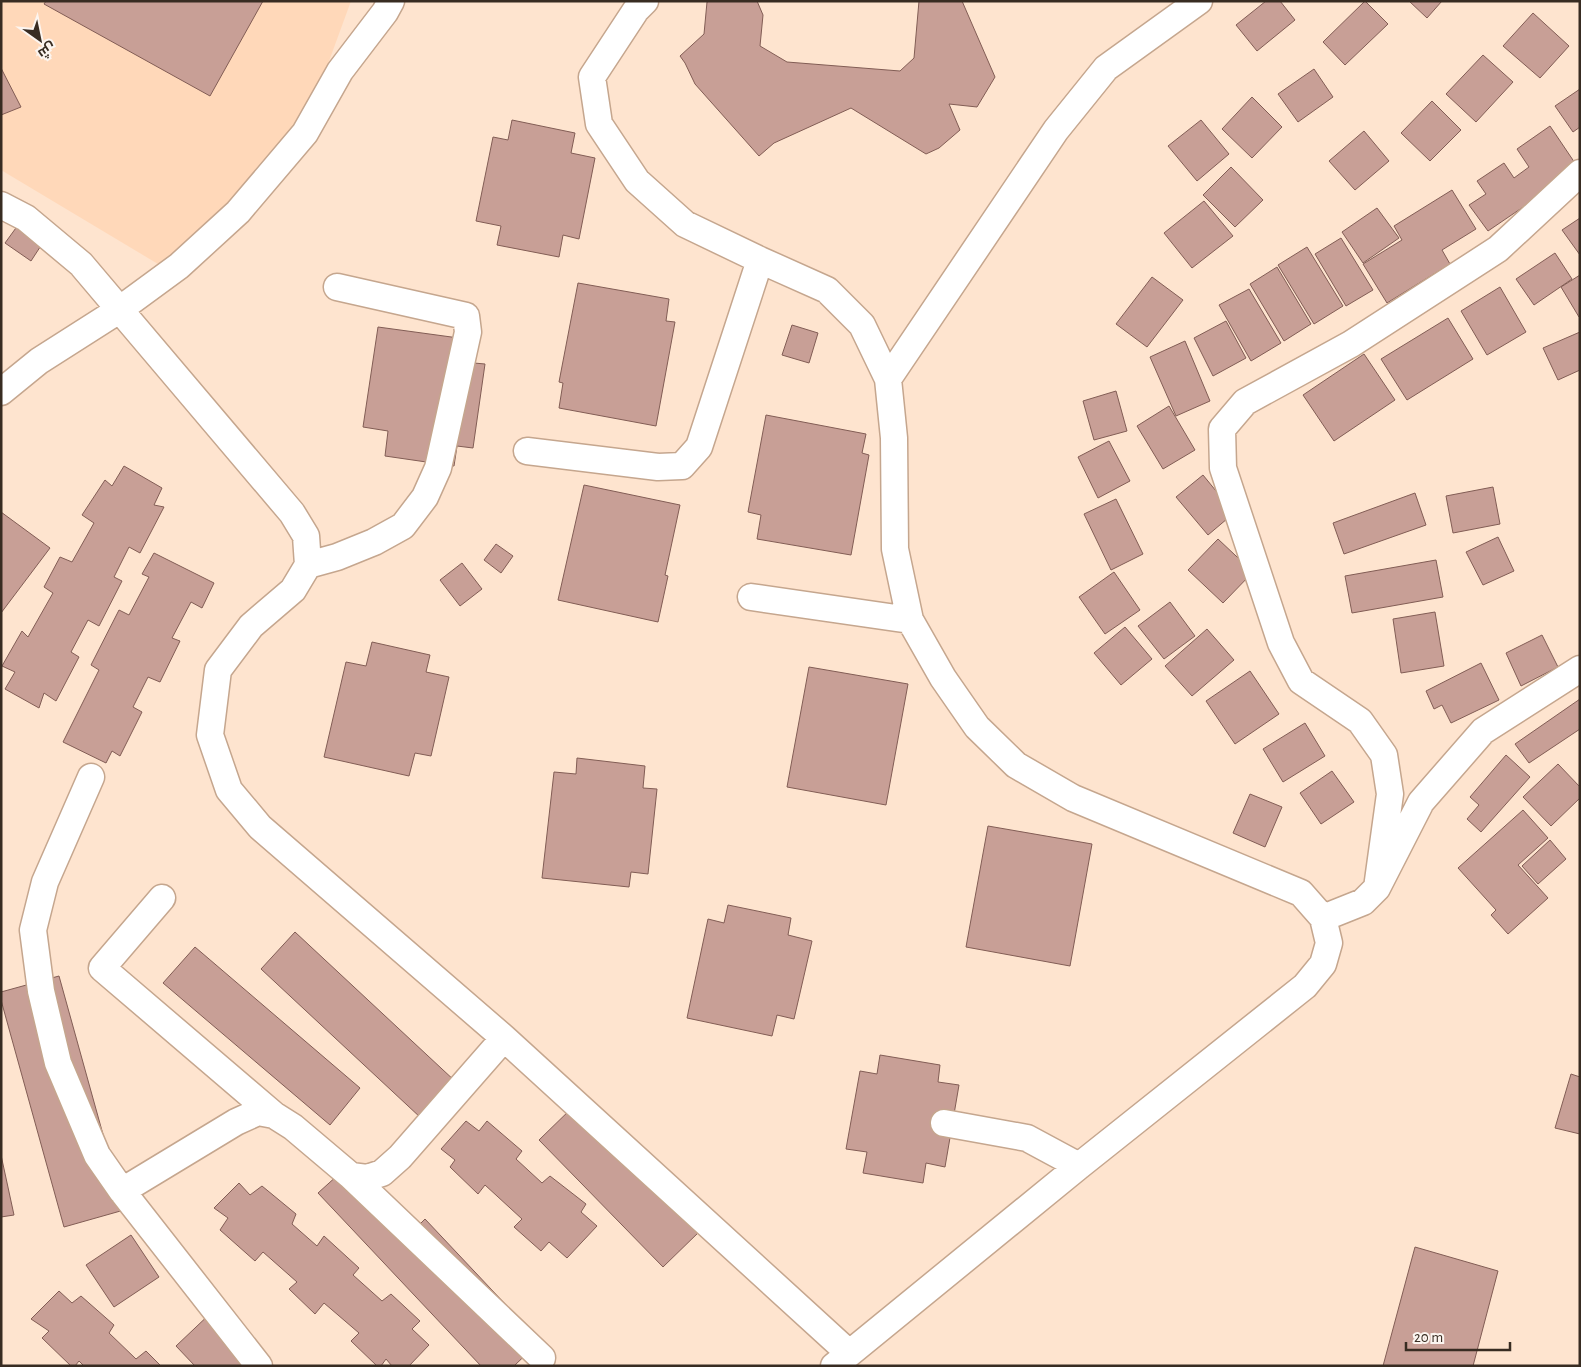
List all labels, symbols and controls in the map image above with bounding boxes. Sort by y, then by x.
north arrow [15,15,65,65]
text: ش [35,38,59,63]
scale bar [1406,1320,1510,1352]
text: 20 m [1414,1330,1443,1345]

